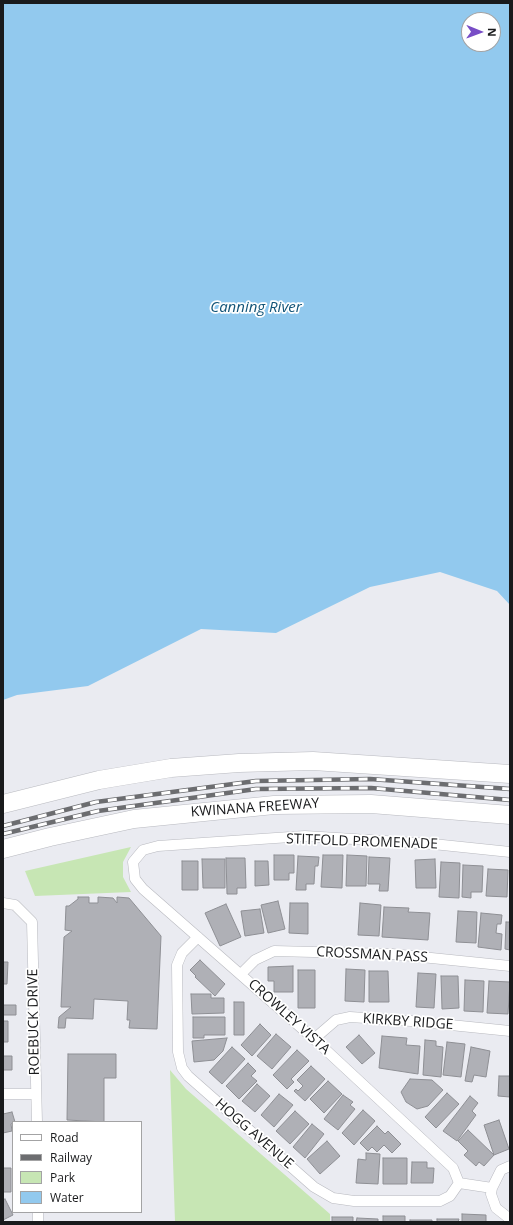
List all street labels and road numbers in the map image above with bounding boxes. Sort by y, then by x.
street label: KWINANA FREEWAY [190,795,320,821]
street label: STITFOLD PROMENADE [286,831,438,853]
street label: CROSSMAN PASS [316,944,428,966]
street label: ROEBUCK DRIVE [25,969,43,1075]
street label: CROWLEY VISTA [245,976,333,1058]
street label: KIRKBY RIDGE [362,1010,454,1034]
street label: HOGG AVENUE [211,1095,297,1173]

